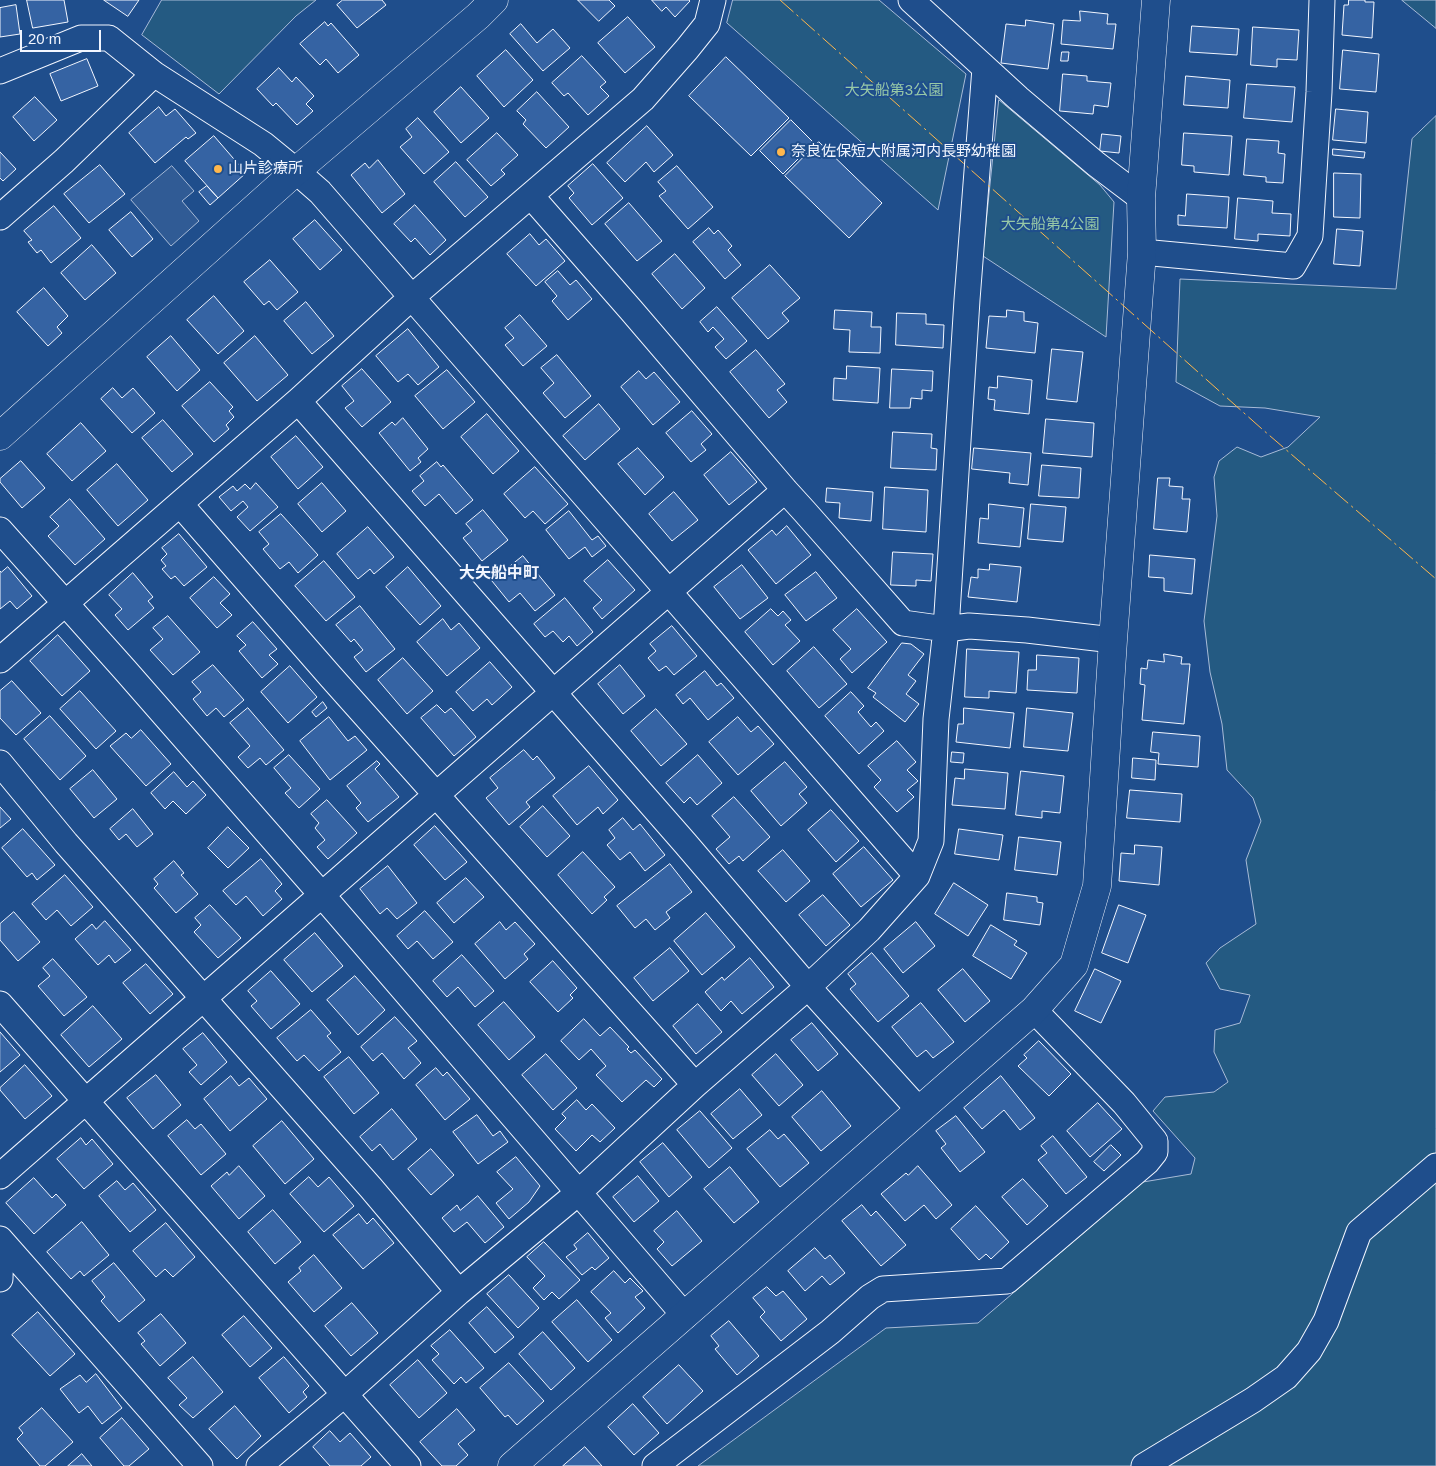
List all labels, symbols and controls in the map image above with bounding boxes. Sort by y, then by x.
scale bar [22,20,104,52]
text: 20 m [28,30,61,47]
park label: 大矢船第3公園 [845,82,943,100]
place label: 奈良佐保短大附属河内長野幼稚園 [791,143,1016,161]
marker: 奈良佐保短大附属河内長野幼稚園 [775,146,787,158]
place label: 山片診療所 [228,160,303,178]
marker: 山片診療所 [212,163,224,175]
park label: 大矢船第4公園 [1001,216,1099,234]
district label: 大矢船中町 [459,564,539,584]

